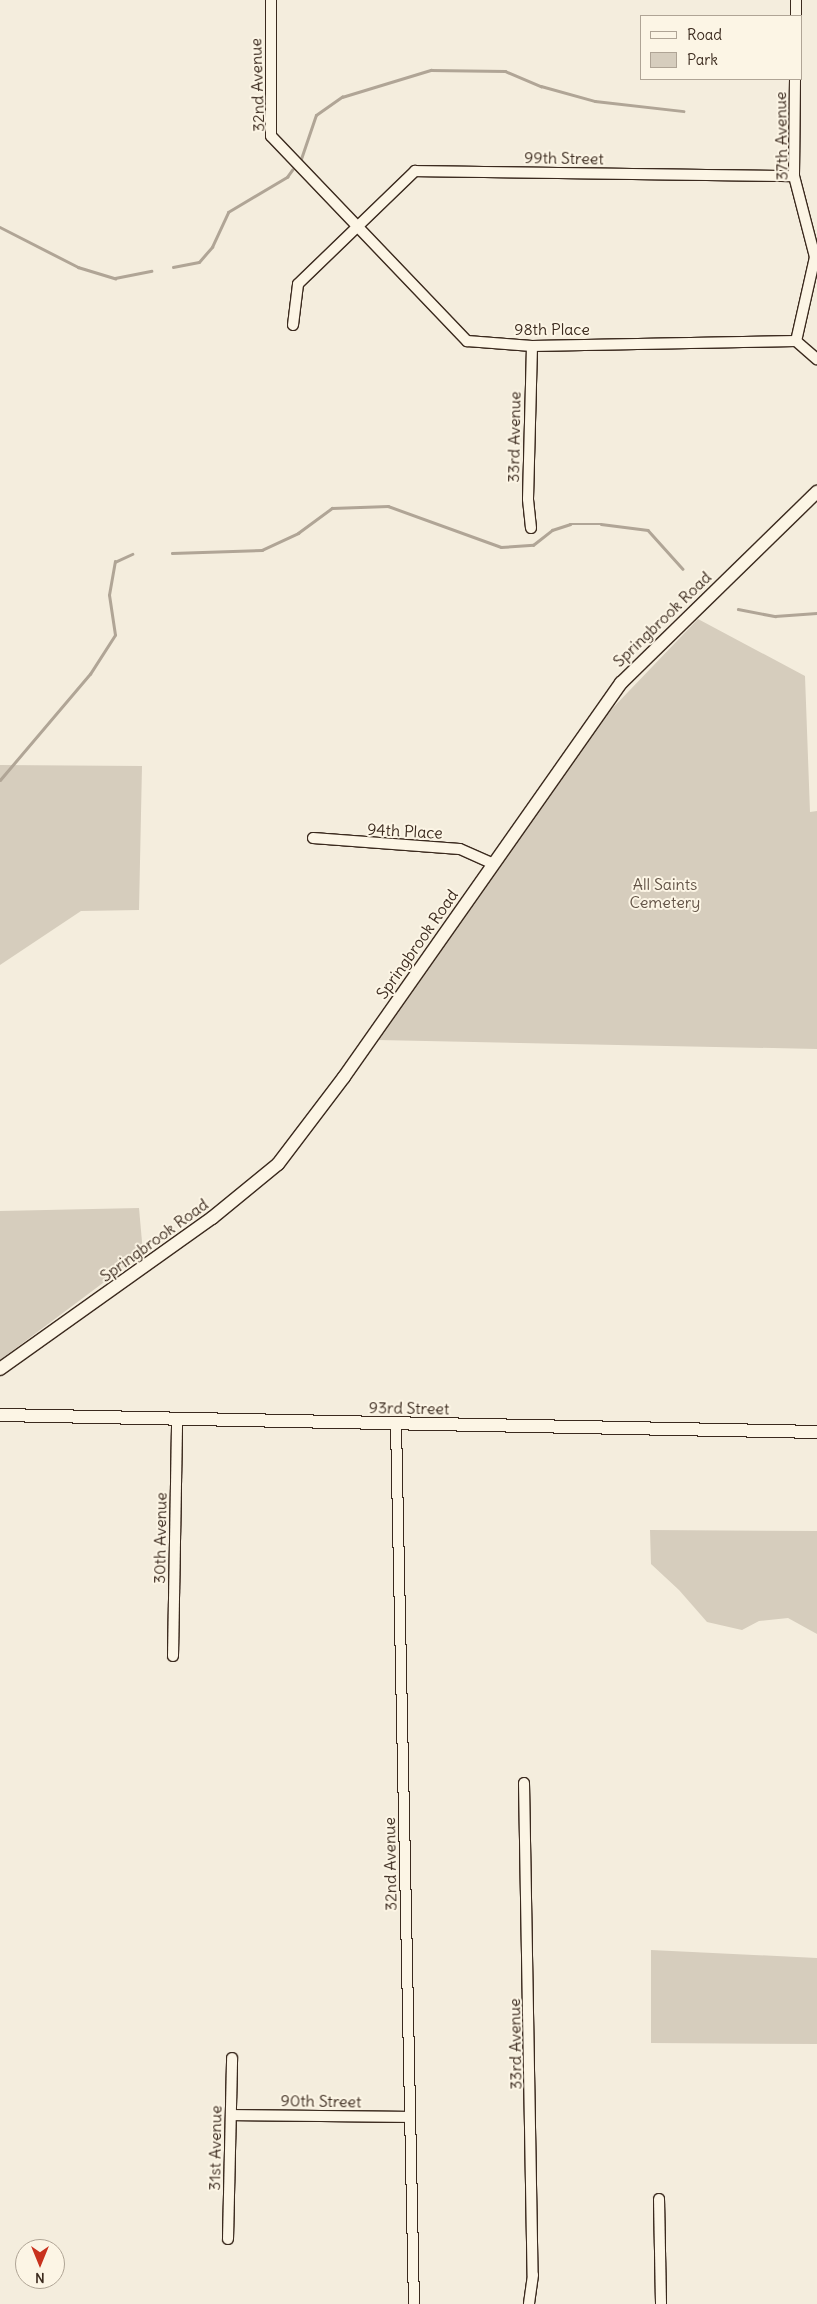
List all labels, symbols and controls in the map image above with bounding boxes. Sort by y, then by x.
legend [640,15,802,80]
text: Road [687,25,722,44]
street label: 32nd Avenue [246,38,268,132]
text: Park [687,50,718,69]
street label: 37th Avenue [771,91,791,181]
street label: 99th Street [524,148,604,168]
street label: 98th Place [514,319,590,339]
street label: 33rd Avenue [504,391,524,483]
street label: Springbrook Road [609,567,715,671]
street label: 94th Place [367,819,443,843]
park label: All Saints Cemetery [630,874,700,912]
street label: Springbrook Road [372,886,462,1002]
street label: Springbrook Road [96,1194,212,1286]
street label: 93rd Street [369,1398,449,1418]
street label: 30th Avenue [150,1492,170,1584]
street label: 32nd Avenue [380,1817,400,1911]
street label: 33rd Avenue [505,1998,525,2090]
street label: 90th Street [280,2091,362,2111]
street label: 31st Avenue [205,2105,225,2191]
north arrow [15,2239,65,2289]
text: N [35,2269,45,2287]

